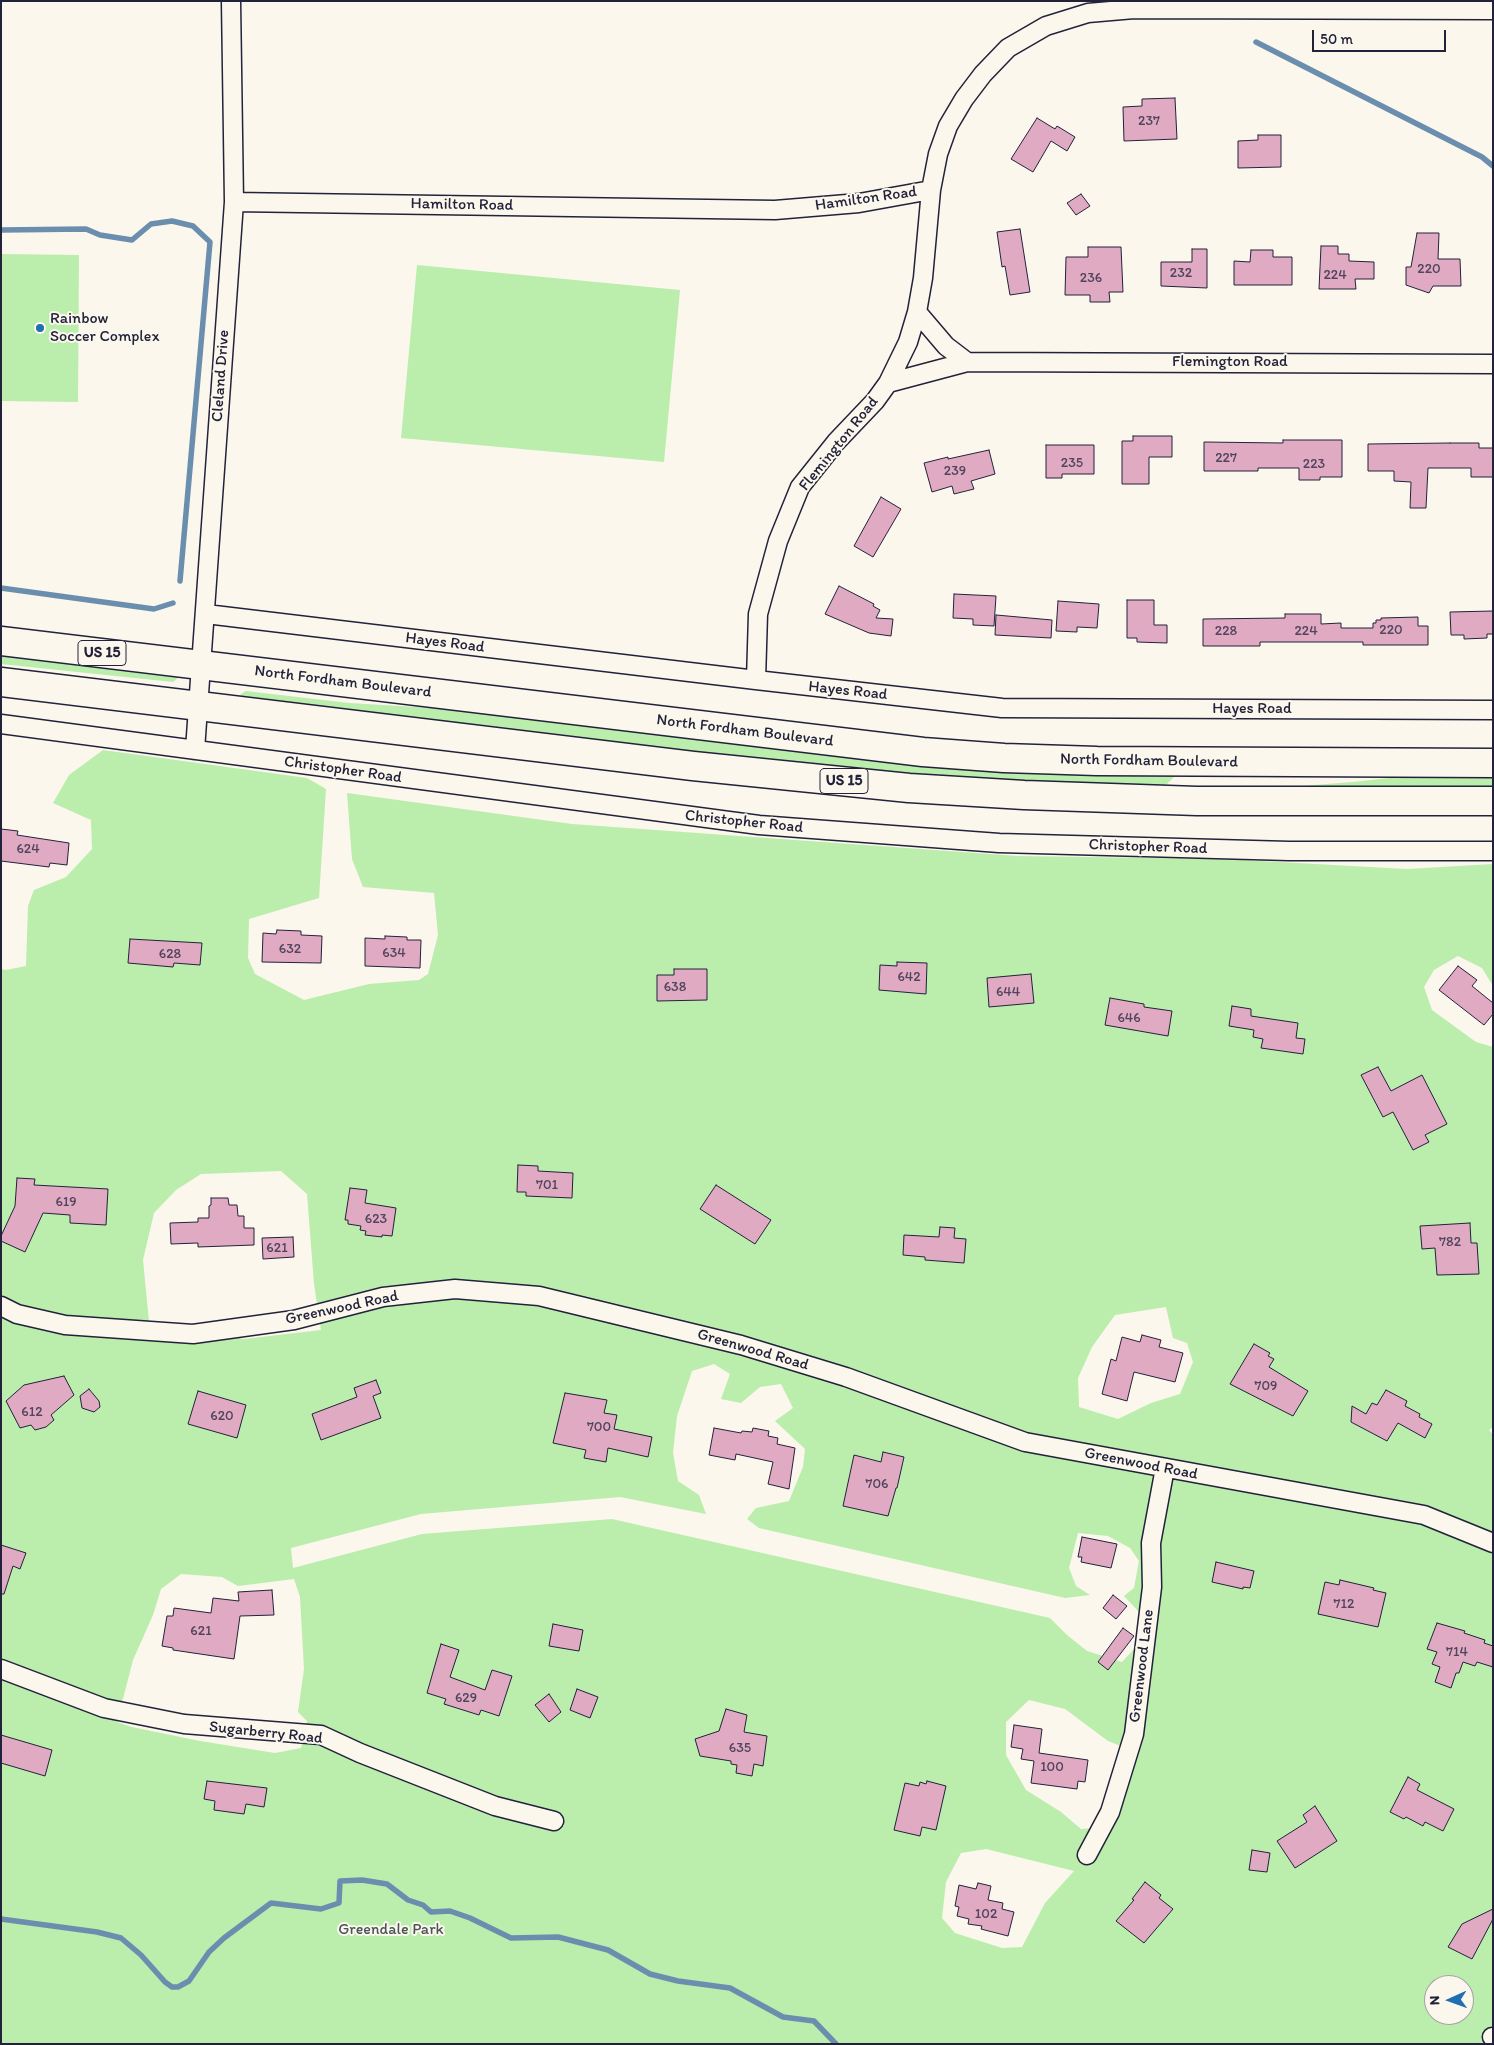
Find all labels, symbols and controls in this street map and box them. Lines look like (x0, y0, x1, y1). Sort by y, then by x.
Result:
scale bar (1314, 20, 1448, 52)
text: 50 m (1320, 30, 1353, 48)
house number: 237 (1138, 113, 1160, 129)
street label: Hamilton Road (814, 182, 918, 216)
street label: Hamilton Road (410, 195, 514, 215)
house number: 220 (1417, 261, 1441, 277)
house number: 232 (1170, 265, 1192, 281)
house number: 224 (1323, 267, 1347, 283)
house number: 236 (1080, 270, 1102, 286)
place label: Rainbow Soccer Complex (50, 309, 159, 347)
marker: Rainbow Soccer Complex (34, 322, 46, 334)
street label: Cleland Drive (208, 329, 234, 423)
street label: Flemington Road (1172, 352, 1288, 372)
street label: Flemington Road (795, 393, 883, 495)
house number: 227 (1215, 450, 1237, 466)
house number: 235 (1061, 455, 1083, 471)
house number: 223 (1303, 456, 1325, 472)
house number: 239 (944, 463, 966, 479)
house number: 220 (1379, 622, 1403, 638)
house number: 228 (1215, 623, 1237, 639)
house number: 224 (1294, 623, 1318, 639)
street label: Hayes Road (404, 629, 486, 657)
road number: US 15 (78, 640, 126, 666)
street label: North Fordham Boulevard (253, 662, 433, 702)
street label: Hayes Road (807, 677, 889, 705)
street label: Hayes Road (1212, 699, 1292, 719)
street label: North Fordham Boulevard (655, 711, 835, 751)
street label: North Fordham Boulevard (1060, 750, 1238, 772)
street label: Christopher Road (283, 752, 403, 788)
road number: US 15 (820, 768, 868, 794)
street label: Christopher Road (684, 806, 804, 838)
street label: Christopher Road (1088, 835, 1208, 859)
house number: 624 (16, 841, 40, 857)
house number: 632 (279, 941, 301, 957)
house number: 634 (382, 945, 406, 961)
house number: 628 (159, 946, 181, 962)
house number: 642 (897, 969, 921, 985)
house number: 638 (664, 979, 686, 995)
house number: 644 (996, 984, 1020, 1000)
house number: 646 (1117, 1010, 1141, 1026)
house number: 701 (536, 1177, 558, 1193)
house number: 619 (55, 1194, 77, 1210)
house number: 623 (365, 1211, 387, 1227)
house number: 782 (1439, 1234, 1461, 1250)
house number: 621 (266, 1240, 288, 1256)
street label: Greenwood Road (284, 1287, 400, 1329)
street label: Greenwood Road (695, 1325, 811, 1375)
house number: 709 (1255, 1378, 1277, 1394)
house number: 612 (21, 1404, 43, 1420)
house number: 620 (210, 1408, 234, 1424)
house number: 700 (587, 1419, 611, 1435)
street label: Greenwood Road (1083, 1444, 1199, 1484)
house number: 706 (866, 1476, 888, 1492)
house number: 712 (1334, 1596, 1354, 1612)
street label: Greenwood Lane (1126, 1608, 1158, 1724)
house number: 621 (190, 1623, 212, 1639)
house number: 714 (1446, 1644, 1468, 1660)
house number: 629 (455, 1690, 477, 1706)
street label: Sugarberry Road (208, 1717, 324, 1749)
house number: 635 (729, 1740, 751, 1756)
house number: 100 (1040, 1759, 1064, 1775)
house number: 102 (975, 1906, 997, 1922)
park label: Greendale Park (338, 1920, 444, 1940)
north arrow (1424, 1975, 1474, 2025)
text: N (1426, 1995, 1443, 2006)

